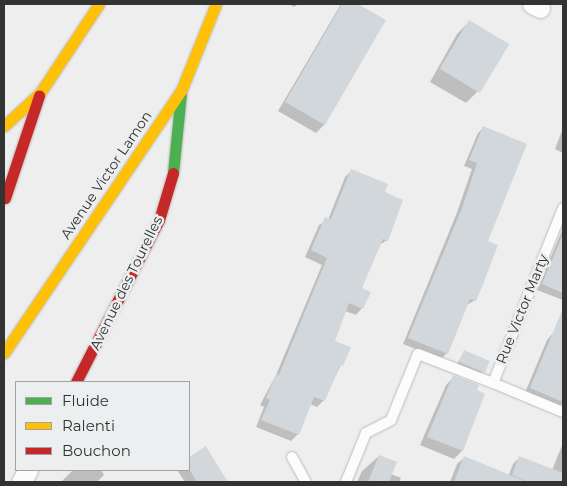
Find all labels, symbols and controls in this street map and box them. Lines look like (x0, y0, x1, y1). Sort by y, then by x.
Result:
street label: Avenue Victor Lamon (57, 108, 155, 242)
street label: Avenue des Tourelles (86, 213, 166, 353)
street label: Rue Victor Marty (492, 252, 552, 366)
legend (15, 381, 190, 471)
text: Fluide (62, 391, 109, 410)
text: Ralenti (62, 416, 115, 435)
text: Bouchon (62, 441, 131, 460)

